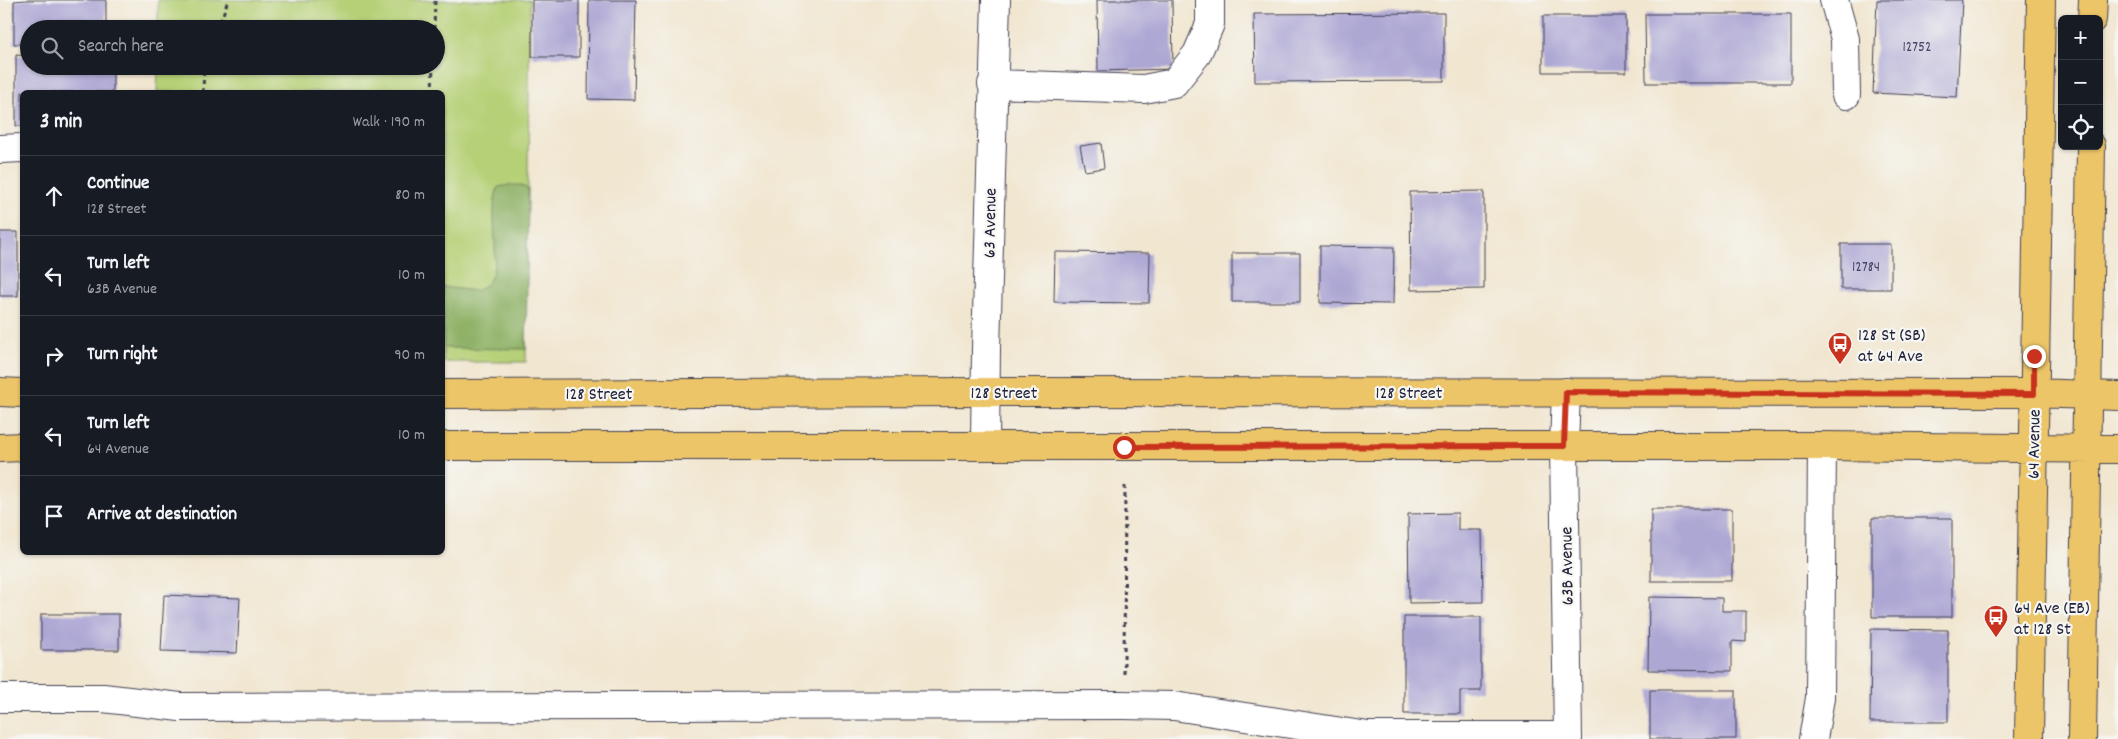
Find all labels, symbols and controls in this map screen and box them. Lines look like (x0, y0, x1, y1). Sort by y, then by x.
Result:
map controls (2058, 15, 2103, 150)
button: + (2058, 15, 2103, 60)
search box (20, 20, 445, 75)
icon: search (38, 34, 66, 62)
text: Search here (78, 34, 164, 61)
house number: 12752 (1902, 37, 1932, 59)
button: − (2058, 60, 2103, 105)
button: locate (2058, 105, 2103, 150)
text: 3 min (40, 108, 82, 138)
text: Walk · 190 m (353, 111, 425, 134)
text: Continue (87, 171, 149, 198)
icon: ahead (40, 182, 68, 210)
text: 80 m (395, 184, 425, 207)
street label: 63 Avenue (978, 188, 1005, 258)
text: 128 Street (87, 198, 146, 221)
text: Turn left (87, 251, 150, 278)
house number: 12784 (1852, 257, 1880, 279)
icon: left (40, 262, 68, 290)
text: 10 m (398, 264, 425, 287)
text: 63B Avenue (87, 278, 157, 301)
place label: 128 St (SB) at 64 Ave (1858, 324, 1925, 370)
bus stop icon: 128 St (SB) at 64 Ave (1827, 331, 1853, 365)
icon: right (40, 342, 68, 370)
text: Turn right (87, 342, 158, 369)
text: 90 m (394, 344, 425, 367)
route end (2023, 345, 2046, 368)
street label: 128 Street (971, 382, 1038, 407)
street label: 128 Street (1376, 382, 1443, 407)
street label: 128 Street (566, 383, 633, 408)
street label: 64 Avenue (2022, 409, 2049, 479)
text: Turn left (87, 411, 150, 438)
icon: left (40, 422, 68, 450)
text: 10 m (398, 424, 425, 447)
route start (1113, 436, 1136, 459)
text: 64 Avenue (87, 438, 149, 461)
icon: arrive (40, 502, 68, 530)
text: Arrive at destination (87, 502, 237, 529)
street label: 63B Avenue (1555, 526, 1582, 606)
place label: 64 Ave (EB) at 128 St (2014, 597, 2090, 643)
bus stop icon: 64 Ave (EB) at 128 St (1983, 604, 2009, 638)

